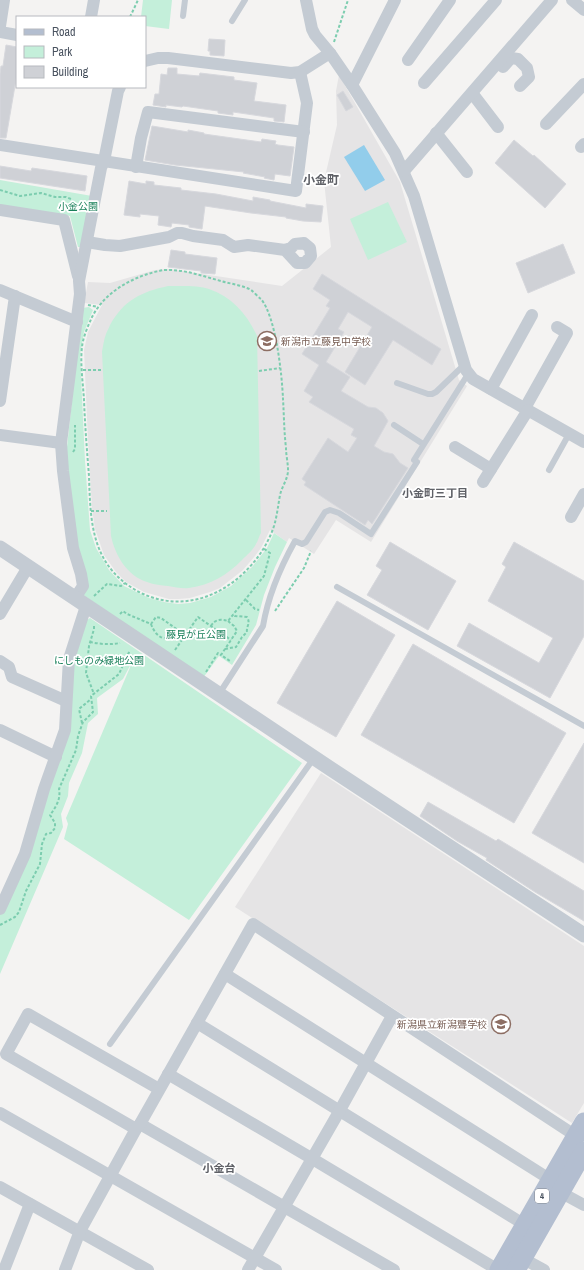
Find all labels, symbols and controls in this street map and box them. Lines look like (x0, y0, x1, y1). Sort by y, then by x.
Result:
legend (16, 16, 146, 88)
text: Road (52, 24, 76, 40)
text: Park (52, 44, 72, 60)
text: Building (52, 64, 89, 80)
district label: 小金町 (303, 172, 339, 188)
park label: 小金公園 (58, 200, 98, 213)
school or university icon: 新潟市立藤見中学校 (256, 330, 278, 352)
place label: 新潟市立藤見中学校 (281, 335, 371, 348)
district label: 小金町三丁目 (402, 486, 468, 500)
park label: 藤見が丘公園 (166, 628, 226, 641)
park label: にしものみ緑地公園 (54, 654, 144, 667)
school or university icon: 新潟県立新潟聾学校 (490, 1013, 512, 1035)
place label: 新潟県立新潟聾学校 (397, 1018, 487, 1031)
district label: 小金台 (203, 1161, 236, 1175)
road number: 4 (535, 1189, 549, 1203)

